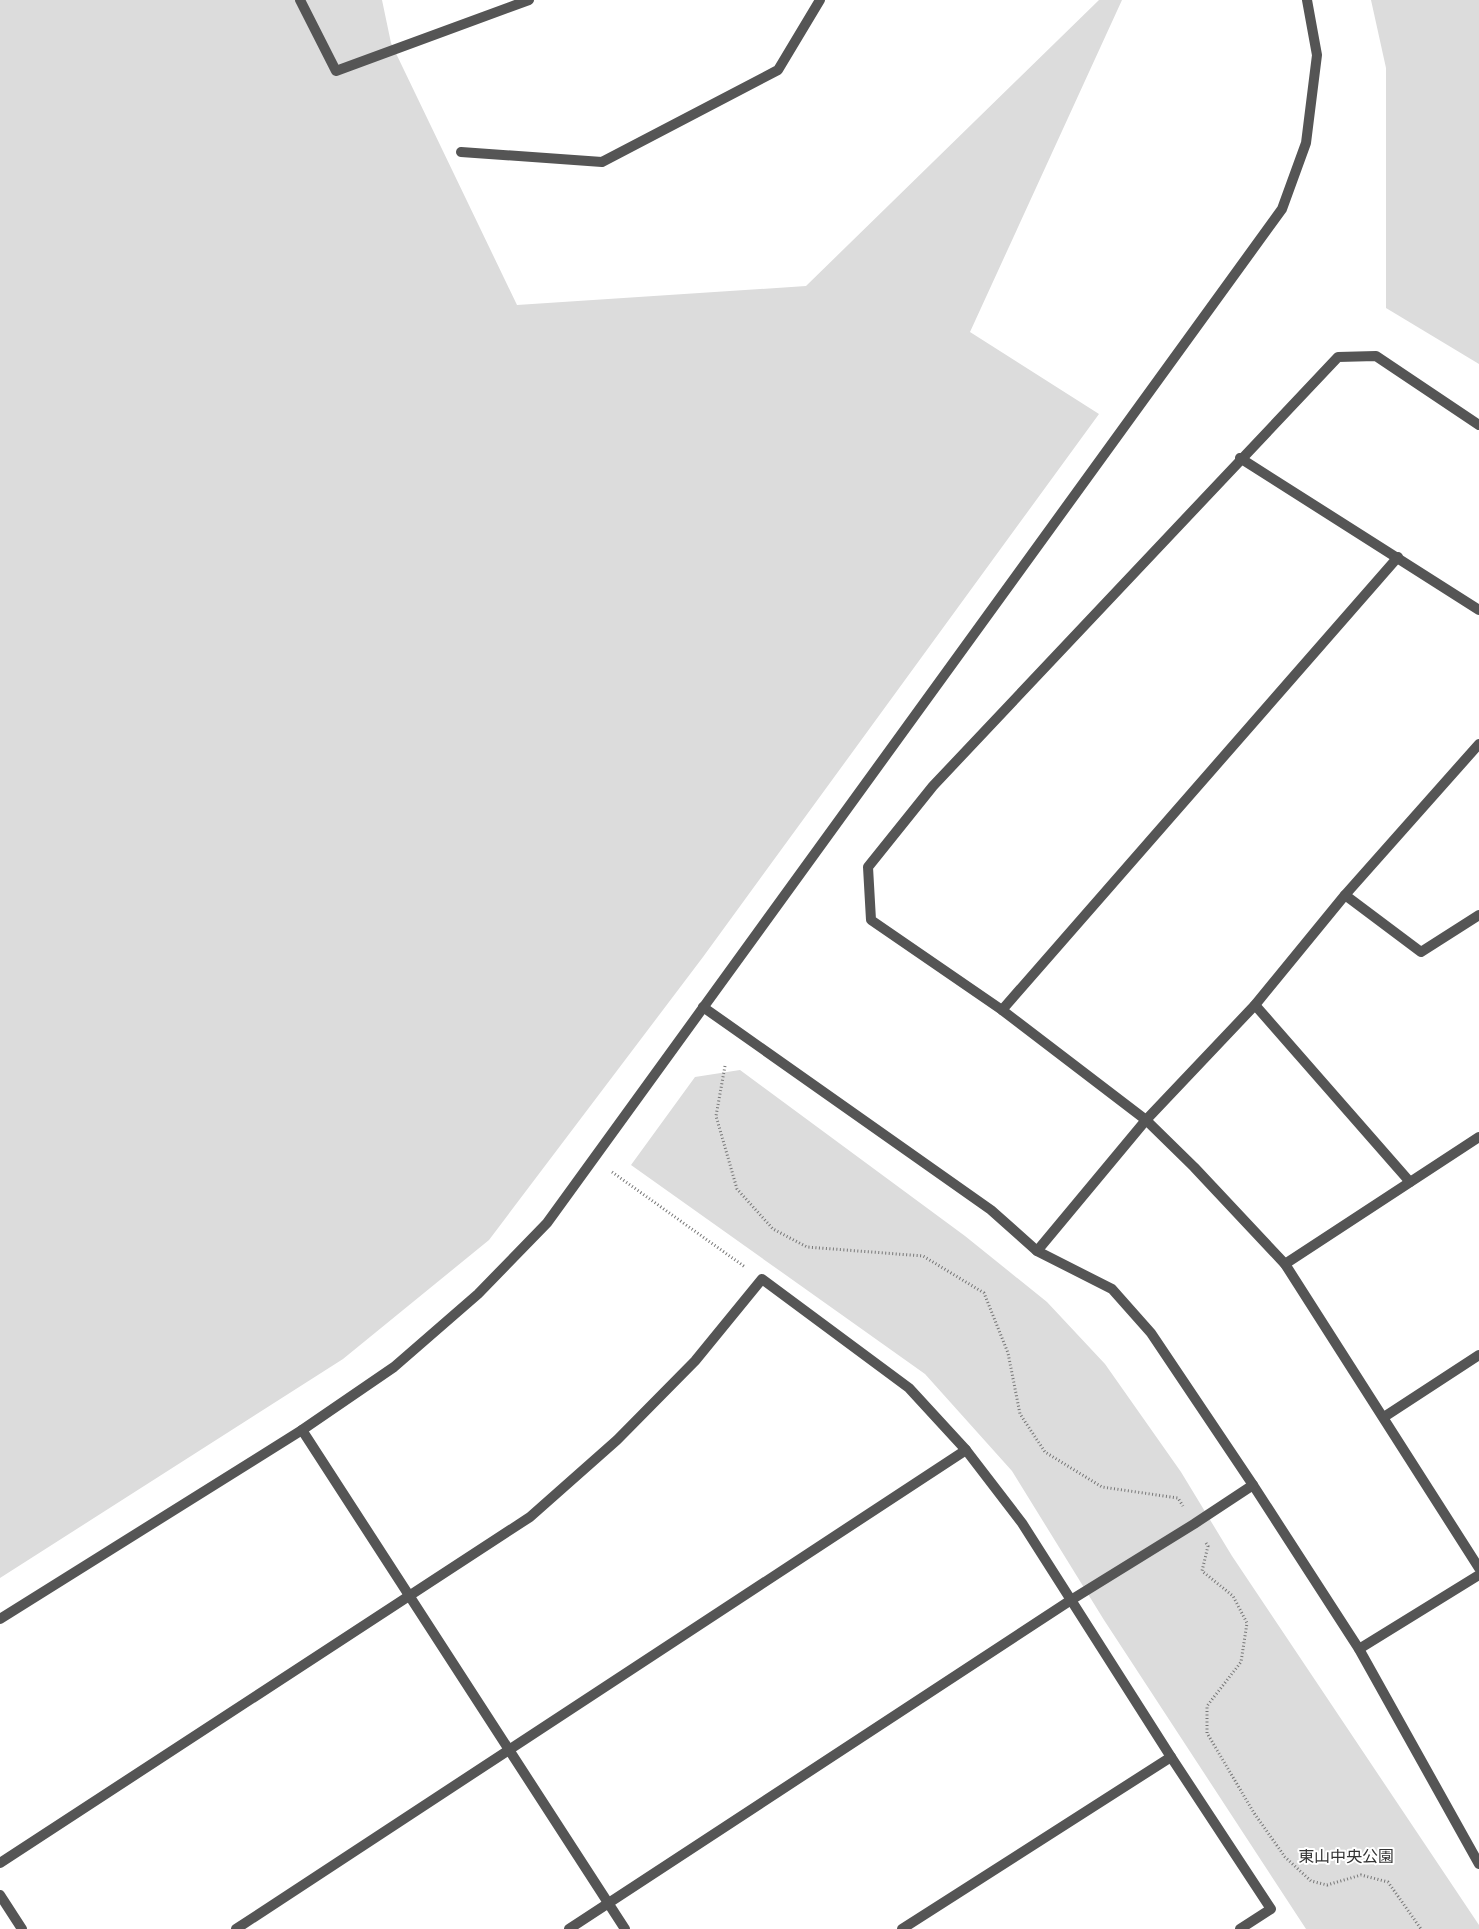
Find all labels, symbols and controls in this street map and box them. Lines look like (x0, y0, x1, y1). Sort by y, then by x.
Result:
park label: 東山中央公園 (1298, 1847, 1394, 1866)

